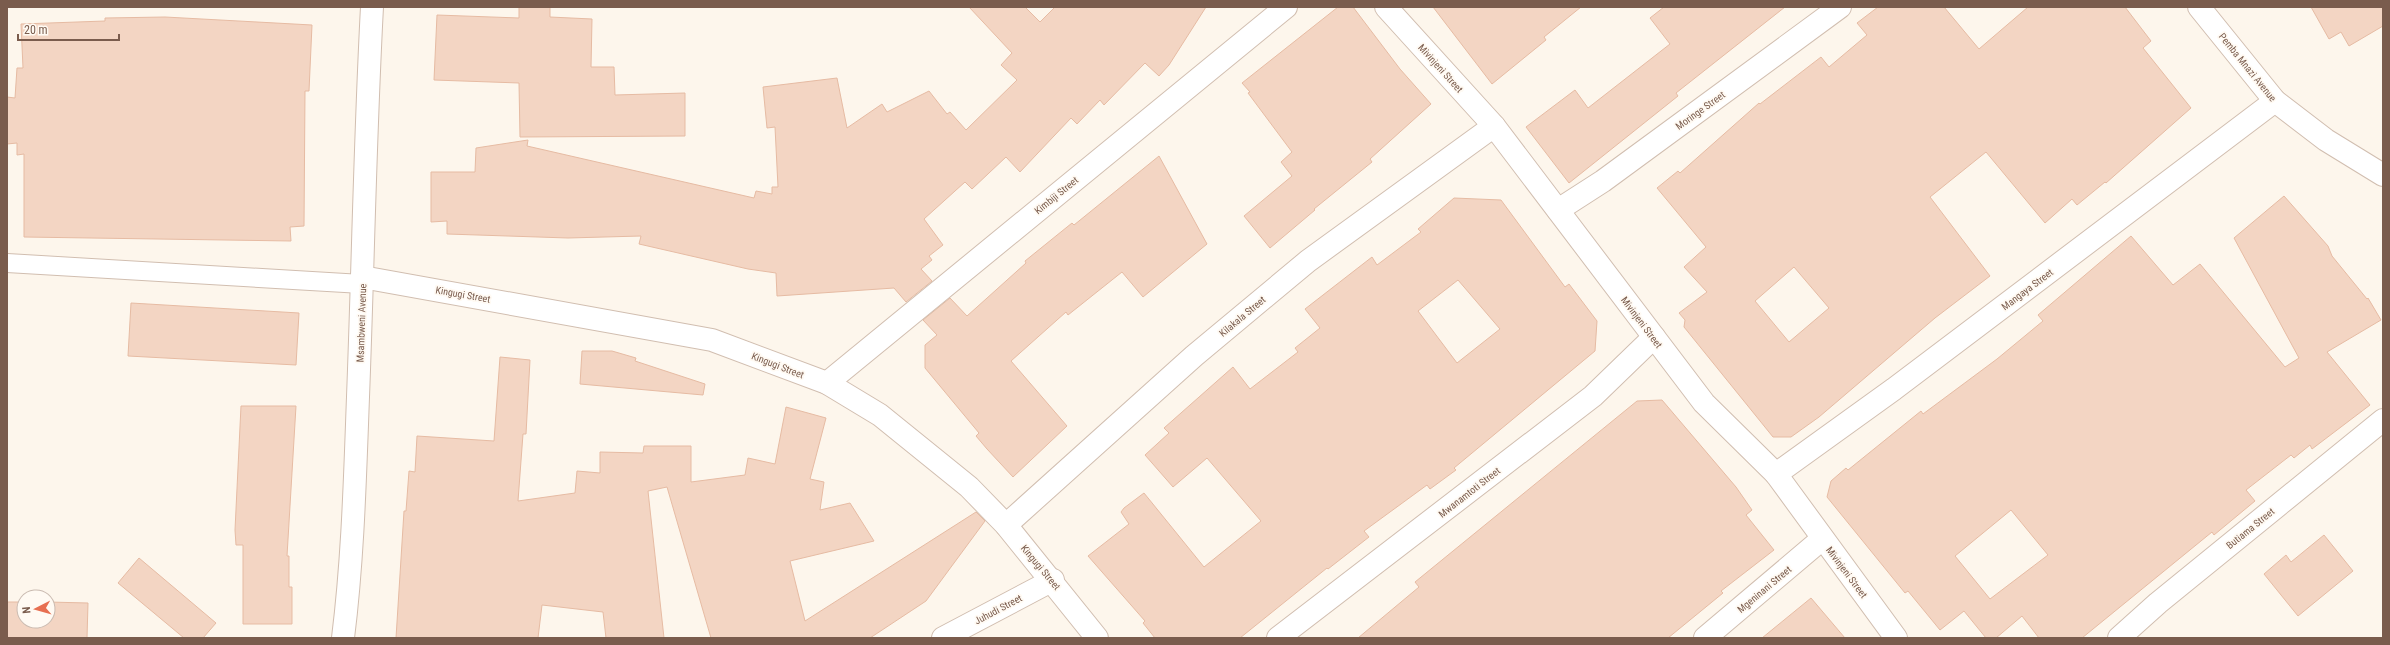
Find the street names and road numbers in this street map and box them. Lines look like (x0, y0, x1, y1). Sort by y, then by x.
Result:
street label: Pemba Mnazi Avenue (2217, 31, 2279, 104)
street label: Mivinjeni Street (1416, 42, 1465, 95)
street label: Moringe Street (1674, 89, 1727, 132)
street label: Kimbiji Street (1032, 174, 1080, 216)
street label: Mangaya Street (1999, 266, 2055, 312)
street label: Msambweni Avenue (355, 283, 368, 363)
street label: Kingugi Street (435, 284, 491, 305)
street label: Kilakala Street (1217, 294, 1268, 339)
street label: Mivinjeni Street (1619, 295, 1664, 350)
street label: Kingugi Street (750, 350, 806, 381)
street label: Mwanamtoti Street (1436, 465, 1502, 520)
street label: Butiama Street (2224, 506, 2276, 551)
street label: Kingugi Street (1019, 543, 1063, 592)
street label: Mivinjeni Street (1824, 545, 1869, 600)
street label: Mgeninani Street (1735, 564, 1793, 615)
street label: Juhudi Street (973, 592, 1024, 627)

